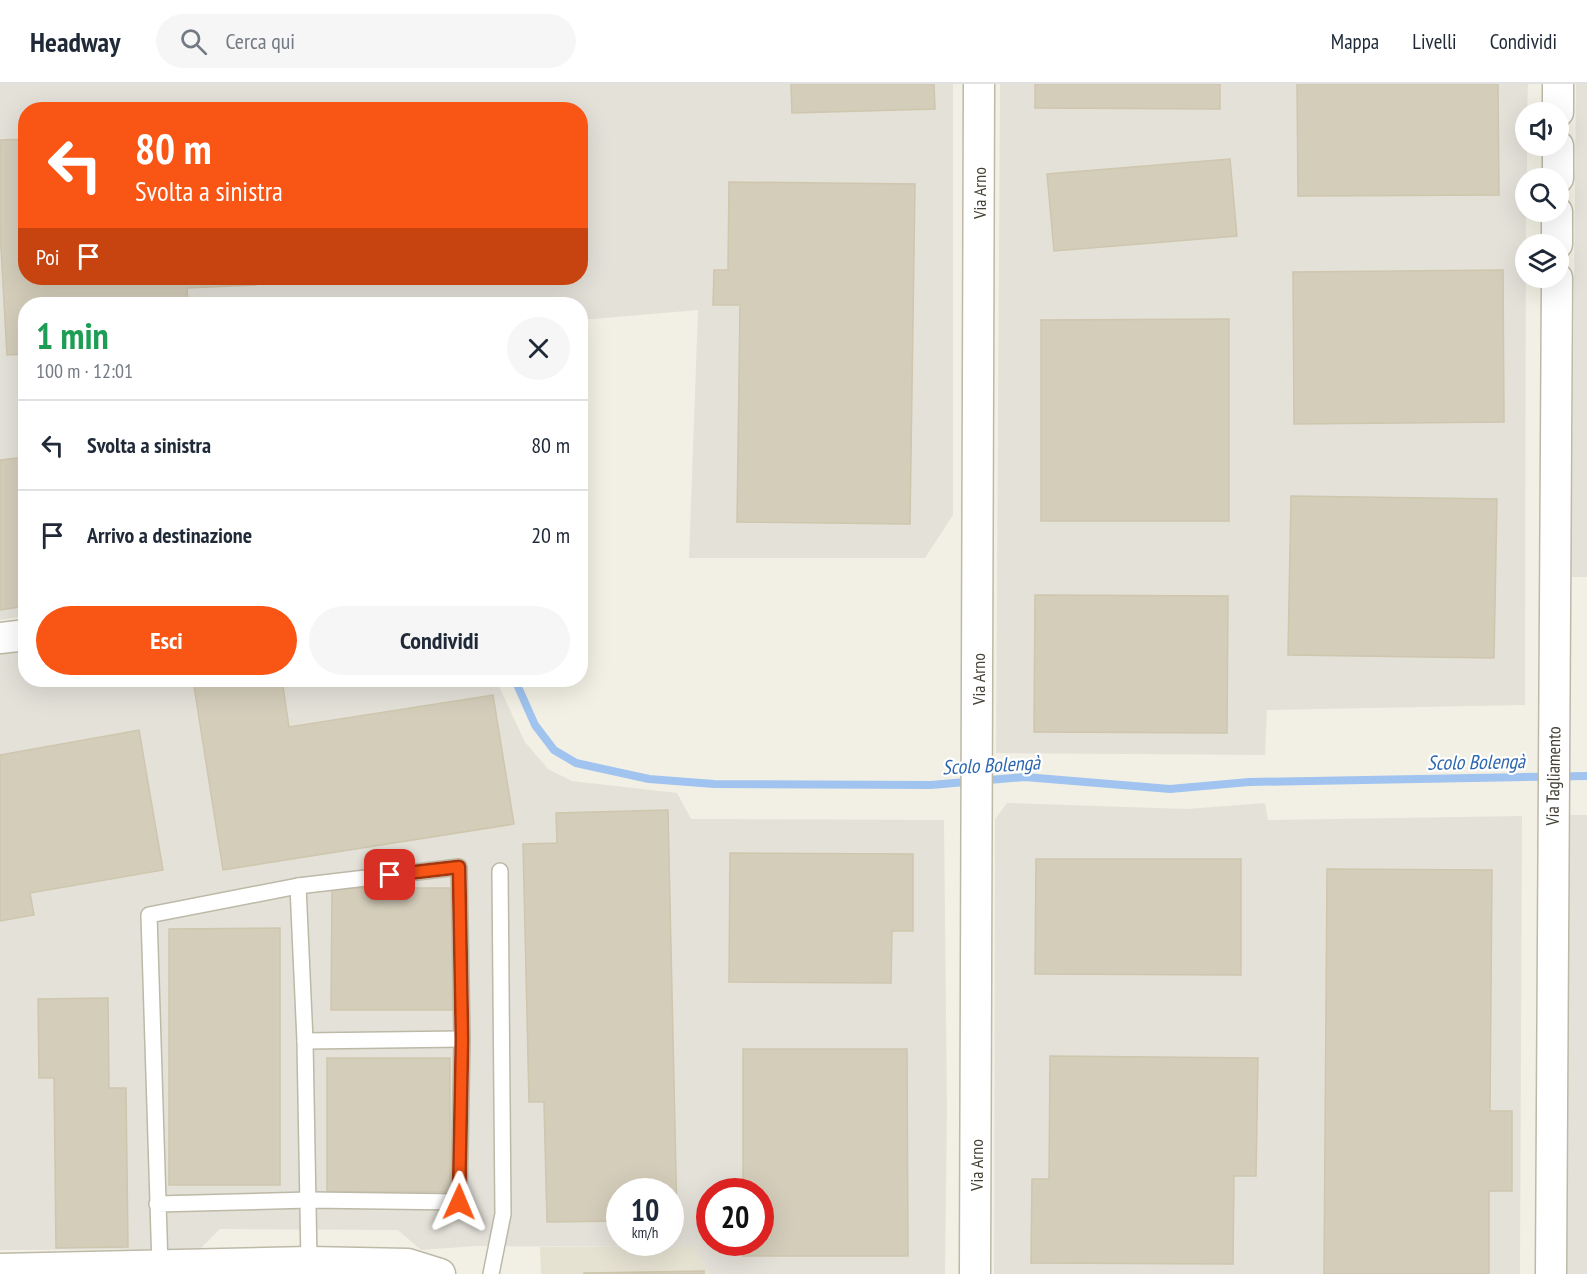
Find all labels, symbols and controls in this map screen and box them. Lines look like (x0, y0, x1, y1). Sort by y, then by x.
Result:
search box (156, 14, 576, 68)
text: Headway (30, 23, 120, 60)
icon: search (177, 25, 210, 58)
text: Cerca qui (225, 27, 295, 55)
text: Mappa (1331, 28, 1379, 55)
text: Livelli (1412, 28, 1457, 55)
text: Condividi (1490, 28, 1557, 55)
map controls (1515, 102, 1569, 288)
button: sound (1515, 102, 1569, 156)
text: 80 m (135, 121, 212, 176)
icon: left (36, 126, 114, 204)
street label: Via Arno (968, 167, 991, 220)
button: search (1515, 168, 1569, 222)
text: Svolta a sinistra (135, 174, 283, 208)
button: layers (1515, 234, 1569, 288)
icon: arrive (72, 240, 105, 273)
text: Poi (36, 243, 60, 271)
text: 1 min (36, 312, 109, 359)
button: close (507, 317, 570, 380)
text: 100 m · 12:01 (36, 358, 133, 384)
icon: left (36, 429, 69, 462)
text: Svolta a sinistra (87, 431, 211, 459)
text: 80 m (531, 431, 570, 459)
icon: arrive (36, 519, 69, 552)
text: Arrivo a destinazione (87, 521, 252, 549)
text: 20 m (531, 521, 570, 549)
button: Esci (36, 606, 297, 675)
button: Condividi (309, 606, 570, 675)
street label: Via Arno (967, 653, 990, 706)
street label: Via Tagliamento (1541, 726, 1565, 827)
water label: Scolo Bolengà (1427, 748, 1526, 776)
water label: Scolo Bolengà (941, 749, 1042, 781)
pin (364, 849, 415, 900)
icon: arrive (373, 858, 406, 891)
street label: Via Arno (965, 1139, 988, 1192)
position arrow (427, 1170, 491, 1234)
speed limit sign: 20 (696, 1178, 774, 1256)
text: 10 (631, 1190, 659, 1229)
text: km/h (632, 1223, 658, 1242)

